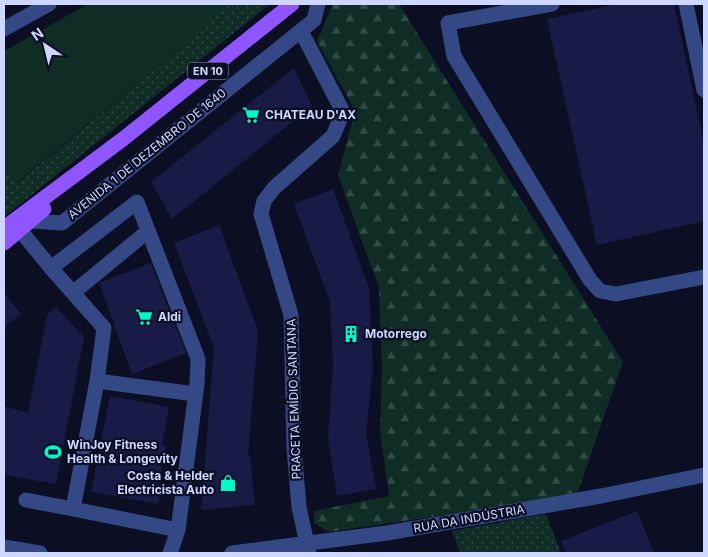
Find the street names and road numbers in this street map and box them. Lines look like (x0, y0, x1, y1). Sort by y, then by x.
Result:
road number: EN 10 (188, 62, 228, 80)
street label: AVENIDA 1 DE DEZEMBRO DE 1640 (65, 85, 229, 222)
street label: PRACETA EMÍDIO SANTANA (283, 318, 304, 480)
street label: RUA DA INDÚSTRIA (412, 501, 526, 536)

